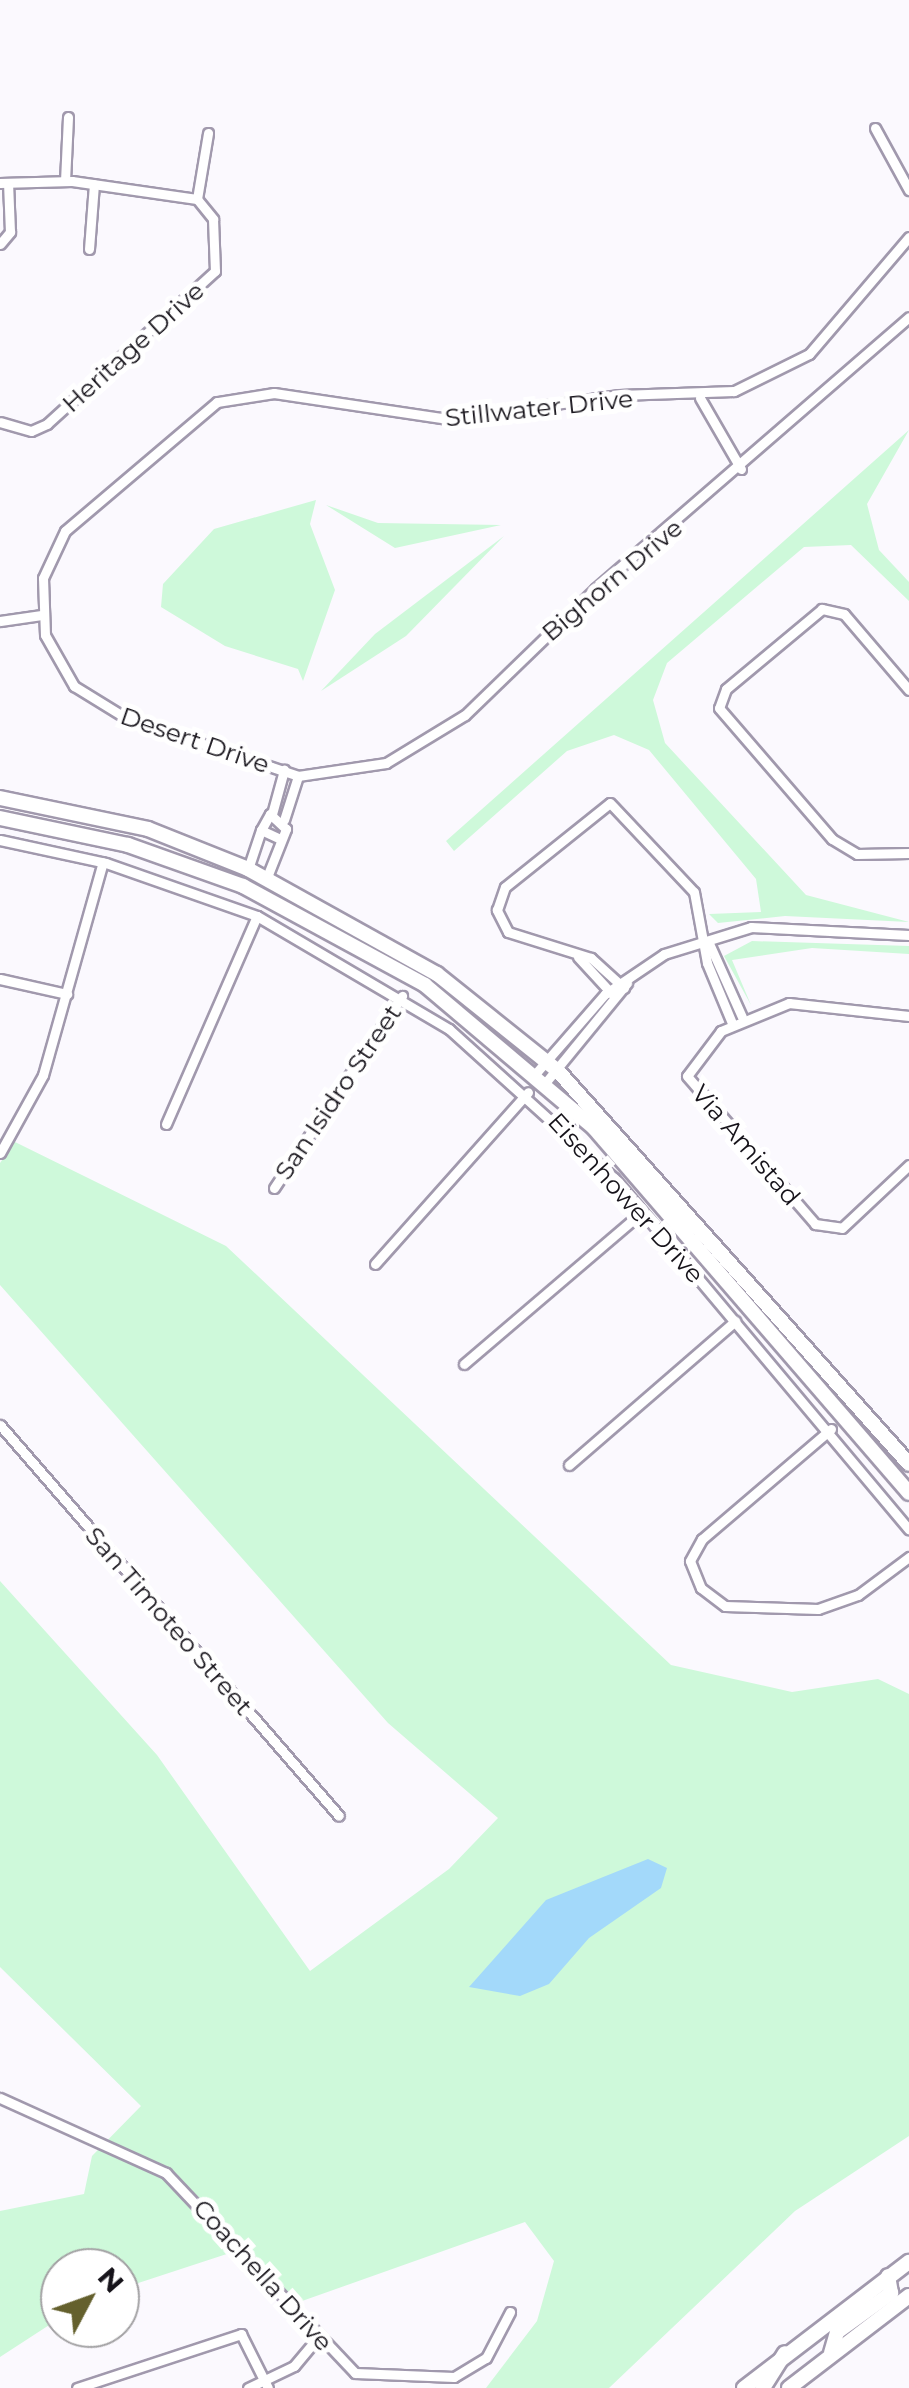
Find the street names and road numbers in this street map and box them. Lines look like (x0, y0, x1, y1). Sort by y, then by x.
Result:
street label: Heritage Drive (56, 275, 210, 419)
street label: Stillwater Drive (444, 383, 634, 433)
street label: Bighorn Drive (536, 513, 688, 647)
street label: Desert Drive (117, 700, 273, 780)
street label: San Isidro Street (268, 999, 408, 1185)
street label: Via Amistad (686, 1079, 806, 1211)
street label: Eisenhower Drive (542, 1107, 710, 1289)
street label: San Timoteo Street (79, 1521, 259, 1721)
street label: Coachella Drive (187, 2193, 339, 2357)

